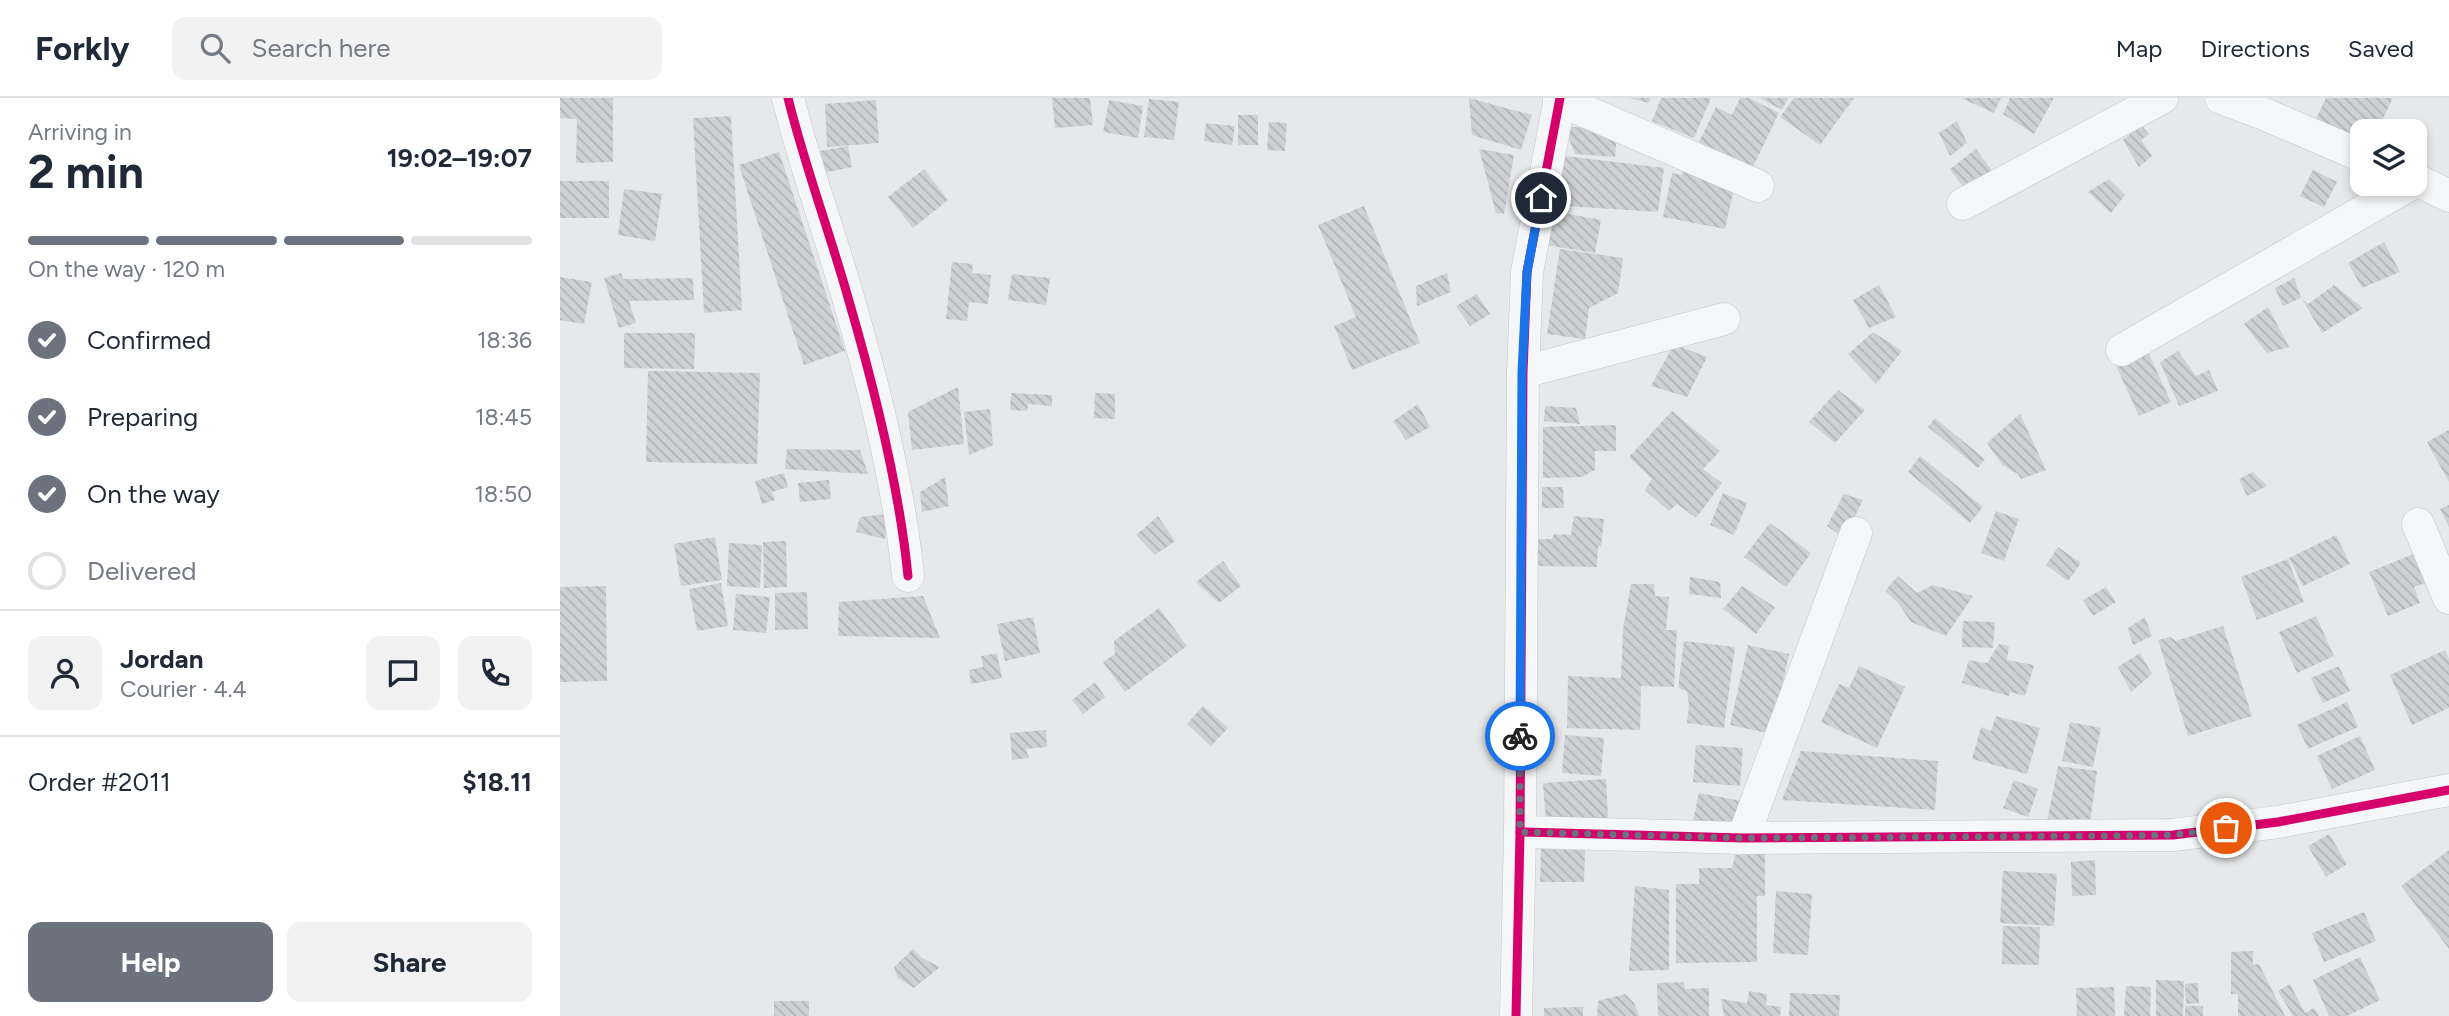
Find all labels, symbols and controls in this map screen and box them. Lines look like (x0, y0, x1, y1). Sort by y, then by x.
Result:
search box (172, 17, 662, 80)
text: Forkly (35, 29, 130, 68)
icon: search (196, 29, 234, 67)
text: Search here (252, 32, 390, 64)
text: Map (2116, 34, 2162, 63)
text: Directions (2200, 34, 2310, 63)
text: Saved (2348, 34, 2414, 63)
text: Arriving in (28, 118, 132, 146)
map controls (2350, 119, 2427, 196)
button: layers (2350, 119, 2427, 196)
text: 19:02–19:07 (387, 142, 532, 174)
text: 2 min (28, 144, 144, 200)
pin (1511, 168, 1571, 228)
icon: home (1522, 179, 1560, 217)
text: On the way · 120 m (28, 255, 225, 283)
icon: check (28, 321, 66, 359)
text: Confirmed (87, 324, 211, 356)
text: 18:36 (477, 326, 532, 354)
icon: check (28, 398, 66, 436)
text: Preparing (87, 401, 198, 433)
text: 18:45 (475, 403, 532, 431)
icon: check (28, 475, 66, 513)
text: On the way (87, 478, 220, 510)
text: 18:50 (475, 480, 532, 508)
text: Delivered (87, 555, 196, 587)
button: person (28, 636, 102, 710)
button: chat (366, 636, 440, 710)
button: phone (458, 636, 532, 710)
text: Jordan (120, 643, 203, 675)
text: Courier · 4.4 (120, 675, 247, 703)
courier (1485, 701, 1555, 771)
icon: bike (1501, 717, 1539, 755)
text: Order #2011 (28, 766, 171, 798)
text: $18.11 (462, 766, 532, 798)
pin (2196, 798, 2256, 858)
icon: bag (2207, 809, 2245, 847)
button: Help (28, 922, 273, 1002)
button: Share (287, 922, 532, 1002)

